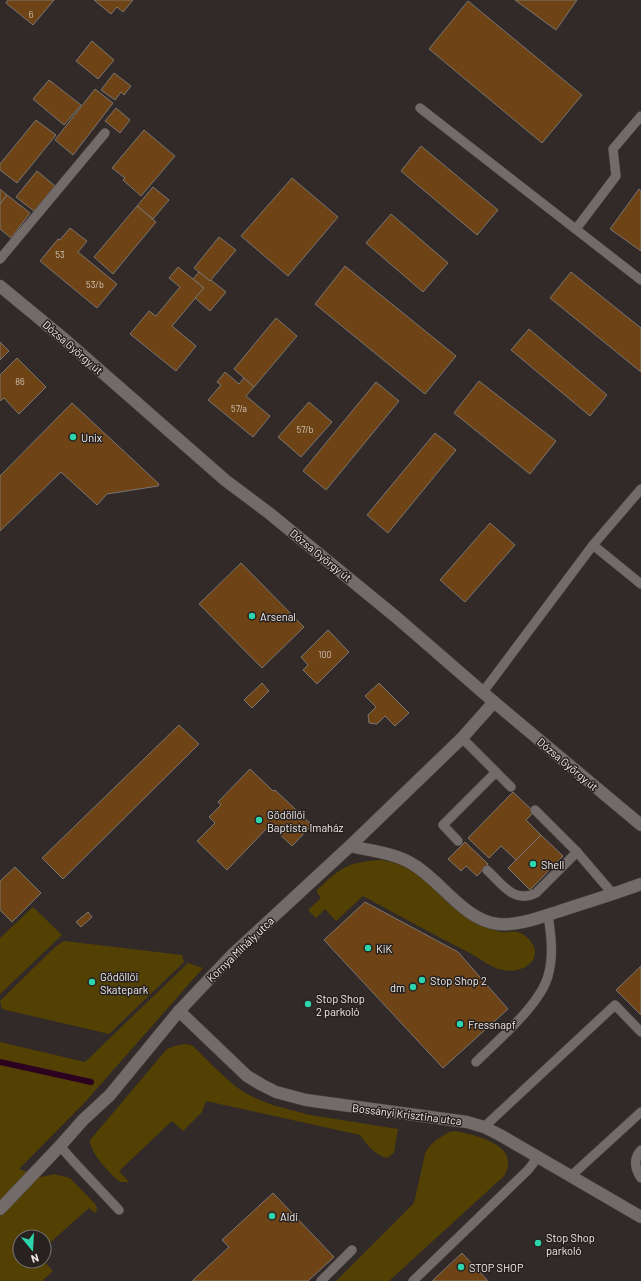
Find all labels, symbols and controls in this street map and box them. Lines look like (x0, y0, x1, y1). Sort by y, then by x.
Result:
house number: 6 (29, 9, 34, 20)
house number: 53 (55, 249, 65, 260)
house number: 53/b (86, 279, 104, 290)
street label: Dózsa György út (40, 317, 106, 377)
house number: 86 (15, 376, 25, 387)
house number: 57/a (231, 403, 247, 414)
house number: 57/b (297, 424, 314, 435)
place label: Unix (81, 431, 102, 444)
marker: Unix (68, 432, 78, 442)
street label: Dózsa György út (288, 526, 354, 584)
place label: Arsenal (260, 610, 296, 623)
marker: Arsenal (247, 611, 257, 621)
house number: 100 (318, 649, 332, 660)
street label: Dózsa György út (535, 735, 601, 793)
place label: Gödöllői Baptista Imaház (267, 808, 344, 834)
marker: Gödöllői Baptista Imaház (254, 815, 264, 825)
place label: Shell (541, 858, 564, 871)
marker: Shell (528, 859, 538, 869)
street label: Kornya Mihály utca (204, 914, 276, 984)
place label: KiK (376, 942, 393, 955)
marker: KiK (363, 943, 373, 953)
place label: Gödöllői Skatepark (100, 970, 149, 996)
place label: Stop Shop 2 (430, 974, 487, 987)
marker: Stop Shop 2 (417, 975, 427, 985)
marker: Gödöllői Skatepark (87, 977, 97, 987)
place label: dm (390, 981, 405, 994)
marker: dm (408, 982, 418, 992)
place label: Stop Shop 2 parkoló (316, 992, 365, 1018)
marker: Stop Shop 2 parkoló (303, 999, 313, 1009)
place label: Fressnapf (468, 1018, 516, 1031)
marker: Fressnapf (455, 1019, 465, 1029)
street label: Bossányi Krisztina utca (352, 1101, 462, 1127)
place label: Aldi (280, 1210, 298, 1223)
marker: Aldi (267, 1211, 277, 1221)
north arrow (12, 1229, 52, 1269)
place label: Stop Shop parkoló (546, 1231, 595, 1257)
marker: Stop Shop parkoló (533, 1238, 543, 1248)
text: N (30, 1252, 41, 1266)
place label: STOP SHOP (469, 1261, 524, 1274)
marker: STOP SHOP (456, 1262, 466, 1272)

